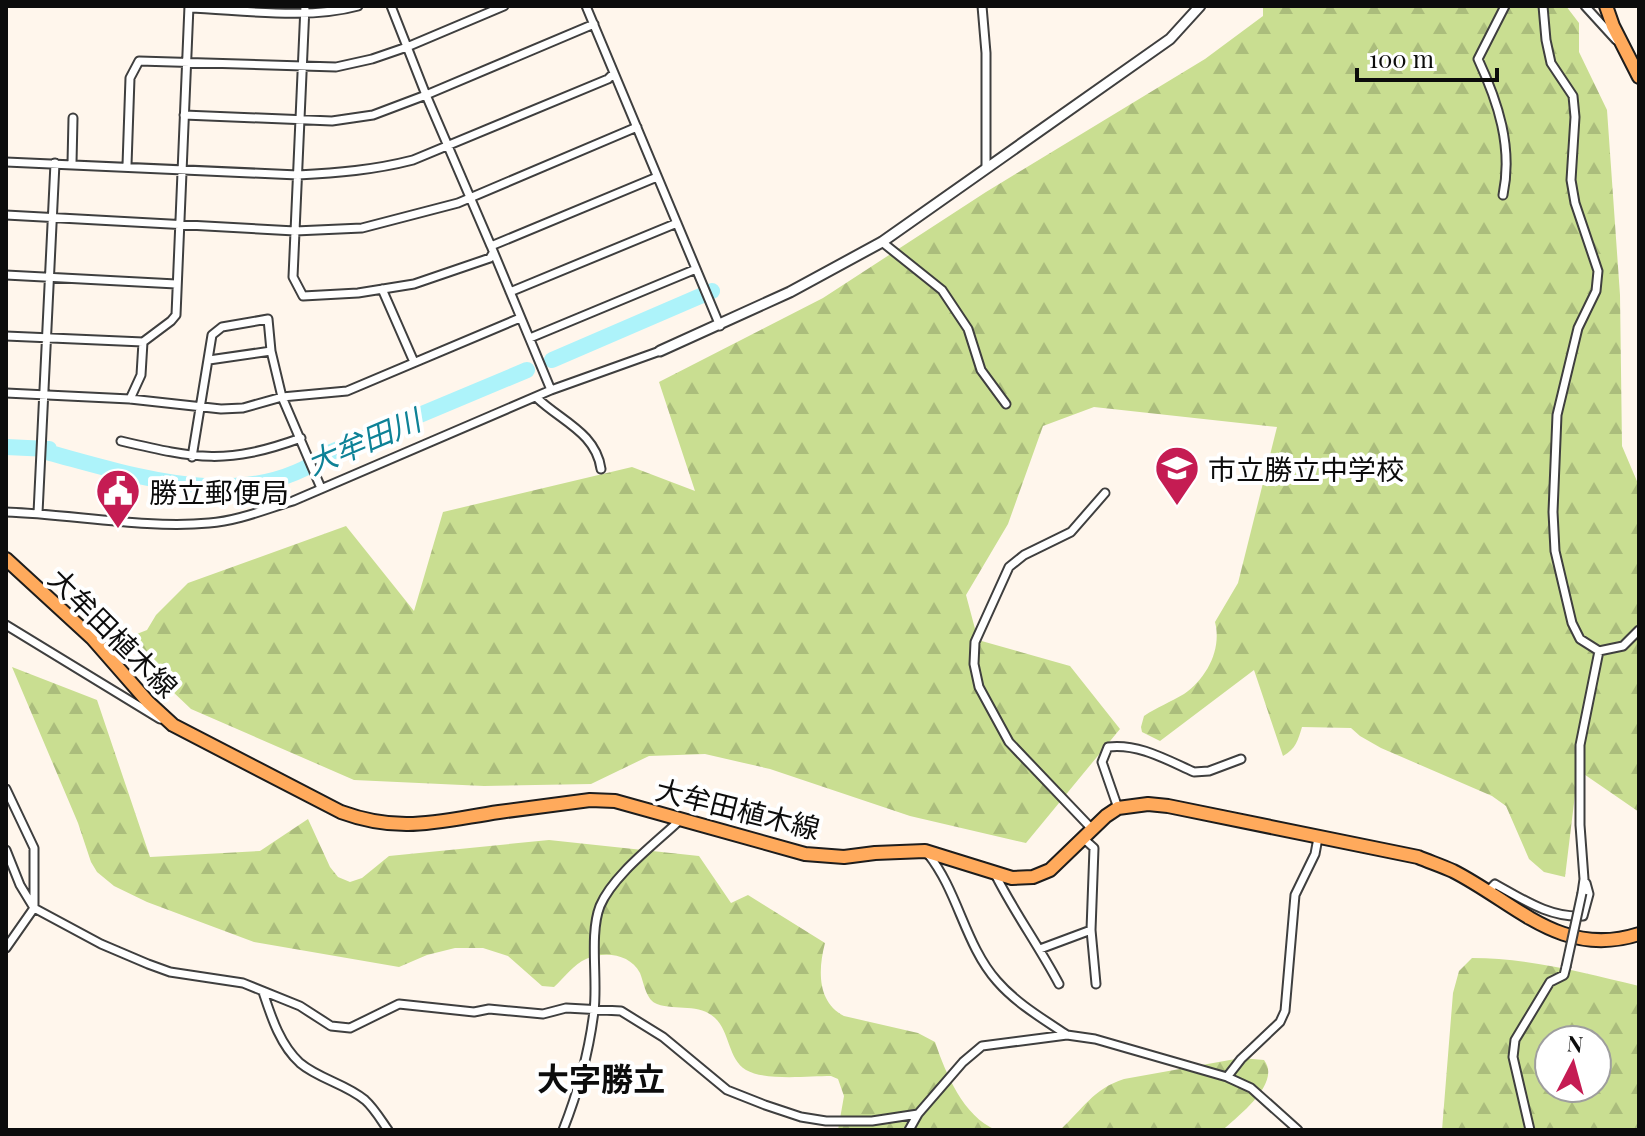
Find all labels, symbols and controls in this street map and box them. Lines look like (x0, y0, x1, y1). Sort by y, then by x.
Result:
scale bar (1357, 32, 1497, 82)
text: 100 m (1369, 42, 1434, 74)
water label: 大牟田川 (300, 398, 429, 483)
school or university icon: 市立勝立中学校 (1153, 444, 1201, 507)
place label: 市立勝立中学校 (1208, 450, 1404, 487)
public building icon: 勝立郵便局 (94, 467, 142, 530)
place label: 勝立郵便局 (149, 473, 289, 510)
street label: 大牟田植木線 (42, 560, 186, 704)
street label: 大牟田植木線 (652, 770, 824, 846)
north arrow (1533, 1024, 1613, 1104)
text: N (1566, 1027, 1585, 1059)
district label: 大字勝立 (537, 1056, 665, 1099)

